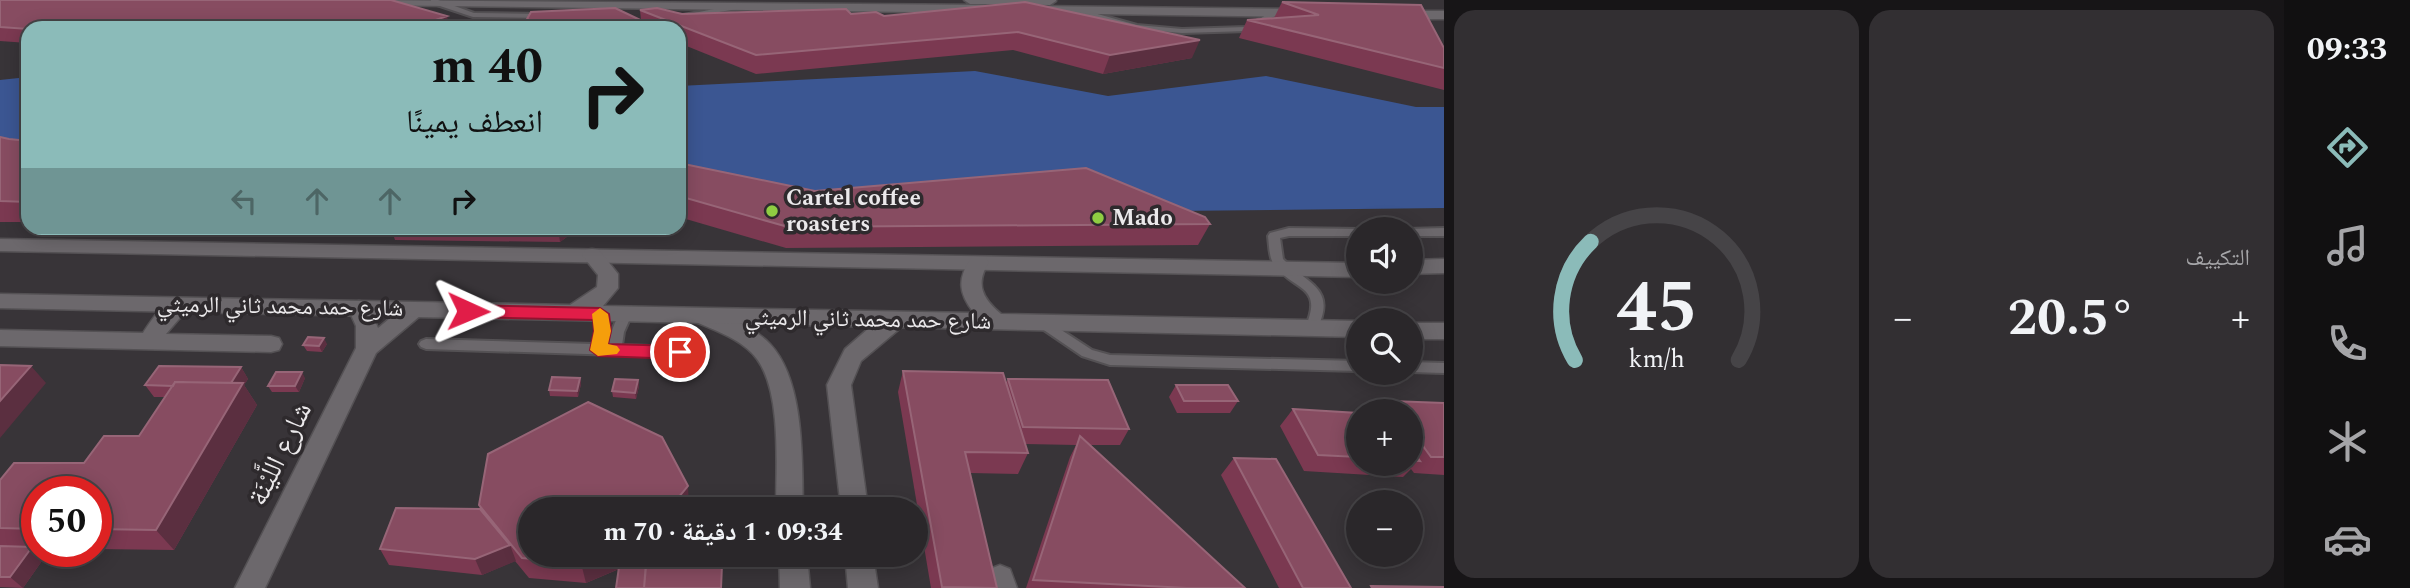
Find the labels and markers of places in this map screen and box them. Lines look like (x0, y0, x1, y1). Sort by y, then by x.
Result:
place label: Cartel coffee roasters (786, 181, 921, 242)
place label: Mado (1112, 201, 1173, 236)
marker: Cartel coffee roasters (764, 203, 780, 219)
marker: Mado (1090, 210, 1106, 226)
pin (650, 322, 710, 382)

